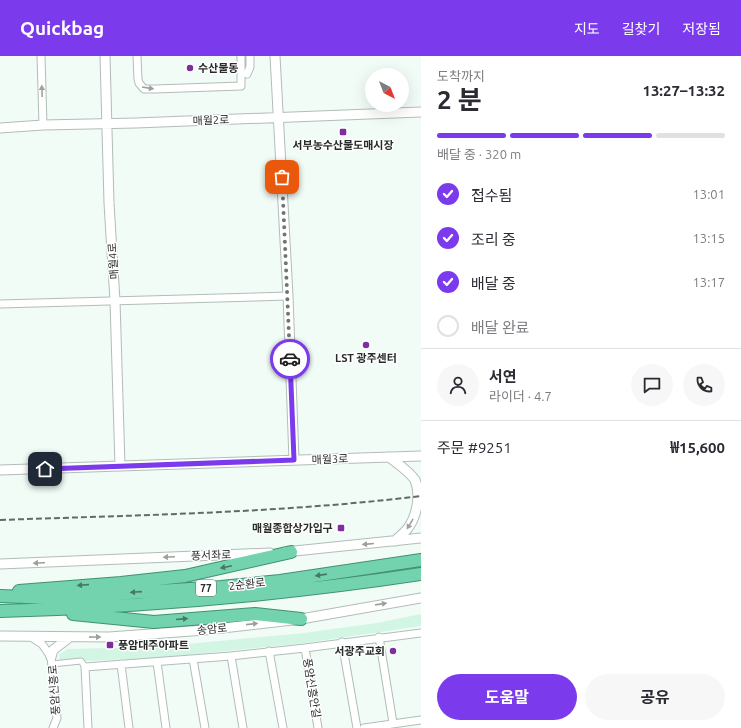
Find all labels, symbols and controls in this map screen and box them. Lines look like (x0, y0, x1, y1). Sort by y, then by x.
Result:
text: Quickbag (20, 17, 104, 39)
text: 지도 (574, 21, 600, 37)
text: 길찾기 (622, 21, 660, 37)
text: 저장됨 (682, 21, 721, 37)
place label: 수산물동 (198, 62, 238, 74)
marker: 수산물동 (185, 63, 195, 73)
north arrow (365, 68, 409, 112)
map controls (365, 68, 409, 112)
text: 도착까지 (437, 69, 485, 83)
text: 13:27–13:32 (642, 82, 725, 99)
one-way arrow (39, 84, 45, 97)
one-way arrow (142, 85, 154, 91)
text: 2 분 (437, 85, 482, 114)
street label: 매월2로 (193, 113, 229, 127)
marker: 서부농수산물도매시장 (338, 127, 348, 137)
place label: 서부농수산물도매시장 (292, 139, 394, 151)
text: 배달 중 · 320 m (437, 147, 521, 161)
pin (265, 160, 299, 194)
icon: bag (271, 166, 293, 188)
icon: check (437, 183, 459, 205)
text: 접수됨 (471, 187, 512, 204)
text: 13:01 (692, 187, 725, 201)
icon: check (437, 227, 459, 249)
text: 조리 중 (471, 231, 516, 248)
text: 13:15 (692, 231, 725, 245)
street label: 매월4로 (106, 242, 120, 280)
icon: check (437, 271, 459, 293)
text: 배달 중 (471, 275, 516, 292)
text: 13:17 (692, 275, 725, 289)
text: 배달 완료 (471, 319, 530, 336)
courier (270, 339, 310, 379)
marker: LST 광주센터 (361, 340, 371, 350)
icon: car (279, 348, 301, 370)
place label: LST 광주센터 (335, 352, 397, 364)
button: person (437, 364, 479, 406)
button: chat (631, 364, 673, 406)
button: phone (683, 364, 725, 406)
text: 서연 (489, 368, 517, 385)
text: 라이더 · 4.7 (489, 389, 552, 403)
text: 주문 #9251 (437, 439, 512, 456)
text: ₩15,600 (670, 439, 725, 456)
pin (28, 452, 62, 486)
street label: 매월3로 (312, 452, 348, 466)
icon: home (34, 458, 56, 480)
one-way arrow (406, 518, 413, 530)
place label: 매월종합상가입구 (252, 522, 333, 534)
marker: 매월종합상가입구 (336, 523, 346, 533)
one-way arrow (362, 540, 374, 547)
street label: 풍서좌로 (191, 548, 231, 562)
one-way arrow (162, 554, 175, 560)
one-way arrow (33, 559, 45, 566)
one-way arrow (219, 565, 232, 571)
one-way arrow (315, 572, 328, 578)
street label: 2순환로 (228, 576, 266, 592)
road number: 77 (196, 580, 216, 596)
one-way arrow (77, 582, 89, 589)
one-way arrow (130, 589, 142, 596)
one-way arrow (375, 601, 387, 607)
one-way arrow (176, 616, 188, 623)
street label: 송암로 (196, 621, 228, 637)
one-way arrow (246, 621, 258, 628)
one-way arrow (89, 634, 102, 640)
place label: 풍암대주아파트 (118, 639, 189, 651)
marker: 풍암대주아파트 (105, 640, 115, 650)
place label: 서광주교회 (334, 645, 385, 657)
marker: 서광주교회 (388, 646, 398, 656)
street label: 풍암신흥안길 (301, 657, 323, 719)
street label: 풍암신흥로 (46, 664, 62, 716)
button: 도움말 (437, 674, 577, 720)
button: 공유 (585, 674, 725, 720)

